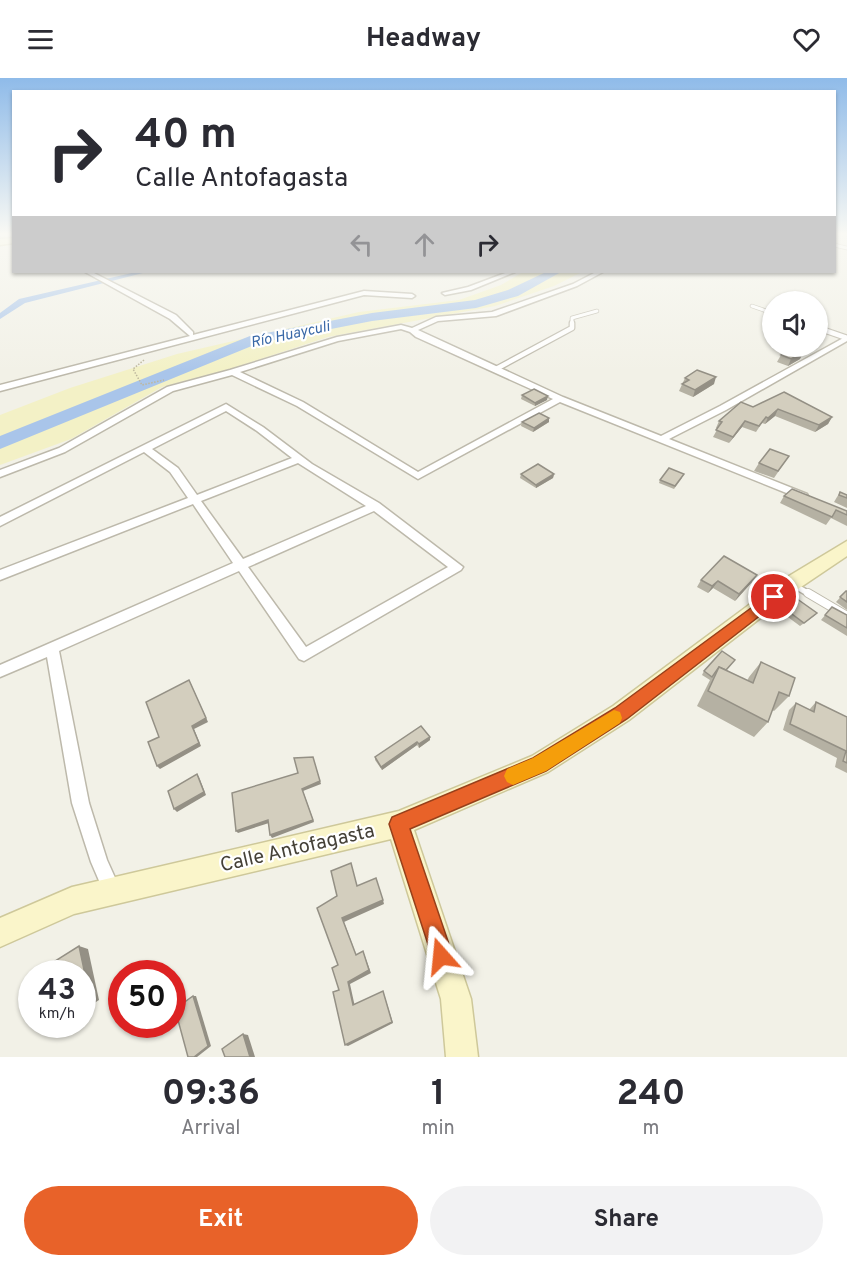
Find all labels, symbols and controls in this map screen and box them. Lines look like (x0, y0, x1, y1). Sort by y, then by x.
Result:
text: Headway (366, 22, 481, 56)
icon: menu (24, 23, 57, 56)
icon: heart (790, 23, 823, 56)
text: 40 m (135, 110, 237, 163)
icon: right (36, 114, 114, 192)
text: Calle Antofagasta (135, 162, 348, 196)
icon: left (345, 228, 378, 261)
icon: ahead (408, 228, 441, 261)
icon: right (471, 228, 504, 261)
map controls (762, 291, 828, 357)
button: sound (762, 291, 828, 357)
water label: Río Huayculi (249, 318, 333, 353)
pin (748, 571, 799, 622)
icon: arrive (757, 580, 790, 613)
street label: Calle Antofagasta (218, 819, 377, 879)
position arrow (409, 924, 473, 988)
speed limit sign: 50 (108, 960, 186, 1038)
text: 43 (38, 973, 76, 1010)
text: km/h (39, 1005, 75, 1024)
text: 09:36 (162, 1072, 260, 1118)
text: 1 (431, 1072, 445, 1118)
text: 240 (617, 1072, 685, 1118)
text: Arrival (181, 1116, 241, 1142)
text: min (422, 1116, 455, 1142)
text: m (642, 1116, 659, 1142)
button: Exit (24, 1186, 418, 1255)
button: Share (430, 1186, 823, 1255)

